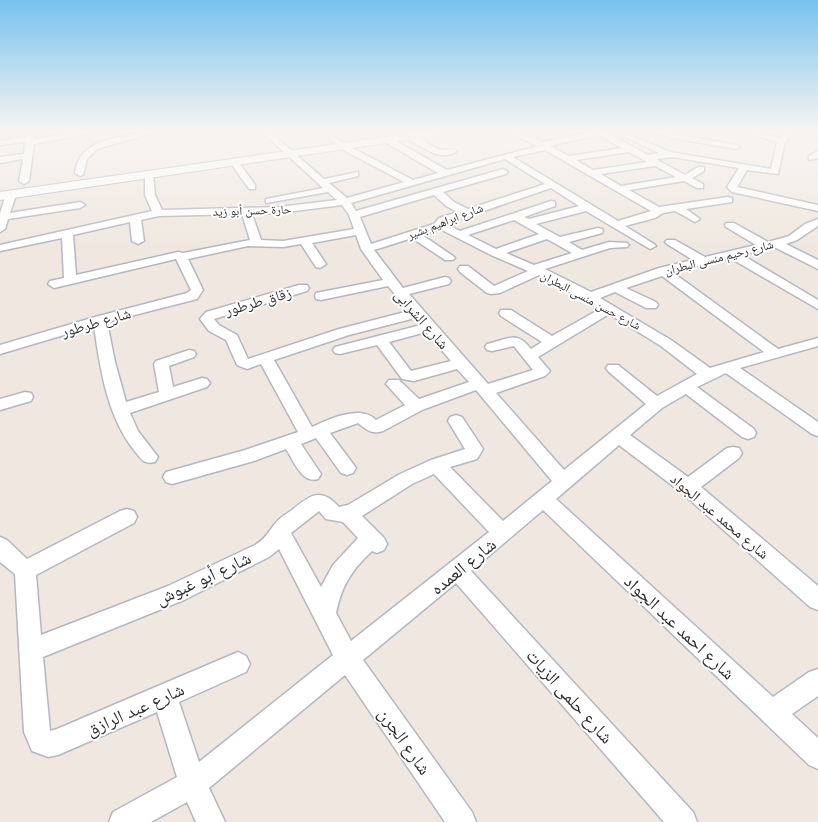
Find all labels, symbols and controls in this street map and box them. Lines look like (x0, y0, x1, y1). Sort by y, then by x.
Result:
street label: شارع ابراهيم بشير (404, 199, 486, 244)
street label: حارة حسن أبو زيد (212, 200, 292, 220)
street label: شارع رحيم منسى البطران (663, 235, 775, 279)
street label: شارع حسن منسى البطران (538, 266, 644, 334)
street label: زقاق طرطور (221, 281, 294, 321)
street label: شارع الشرابى (390, 284, 454, 354)
street label: شارع طرطور (58, 302, 133, 342)
street label: شارع محمد عبد الجواد (666, 468, 774, 564)
street label: شارع العمده (425, 532, 501, 600)
street label: شارع أبو غبوش (151, 545, 255, 611)
street label: شارع احمد عبد الجواد (619, 569, 741, 685)
street label: شارع حلمى الزيات (521, 643, 619, 749)
street label: شارع عبد الرازق (82, 676, 188, 742)
street label: شارع الجرن (373, 702, 437, 780)

